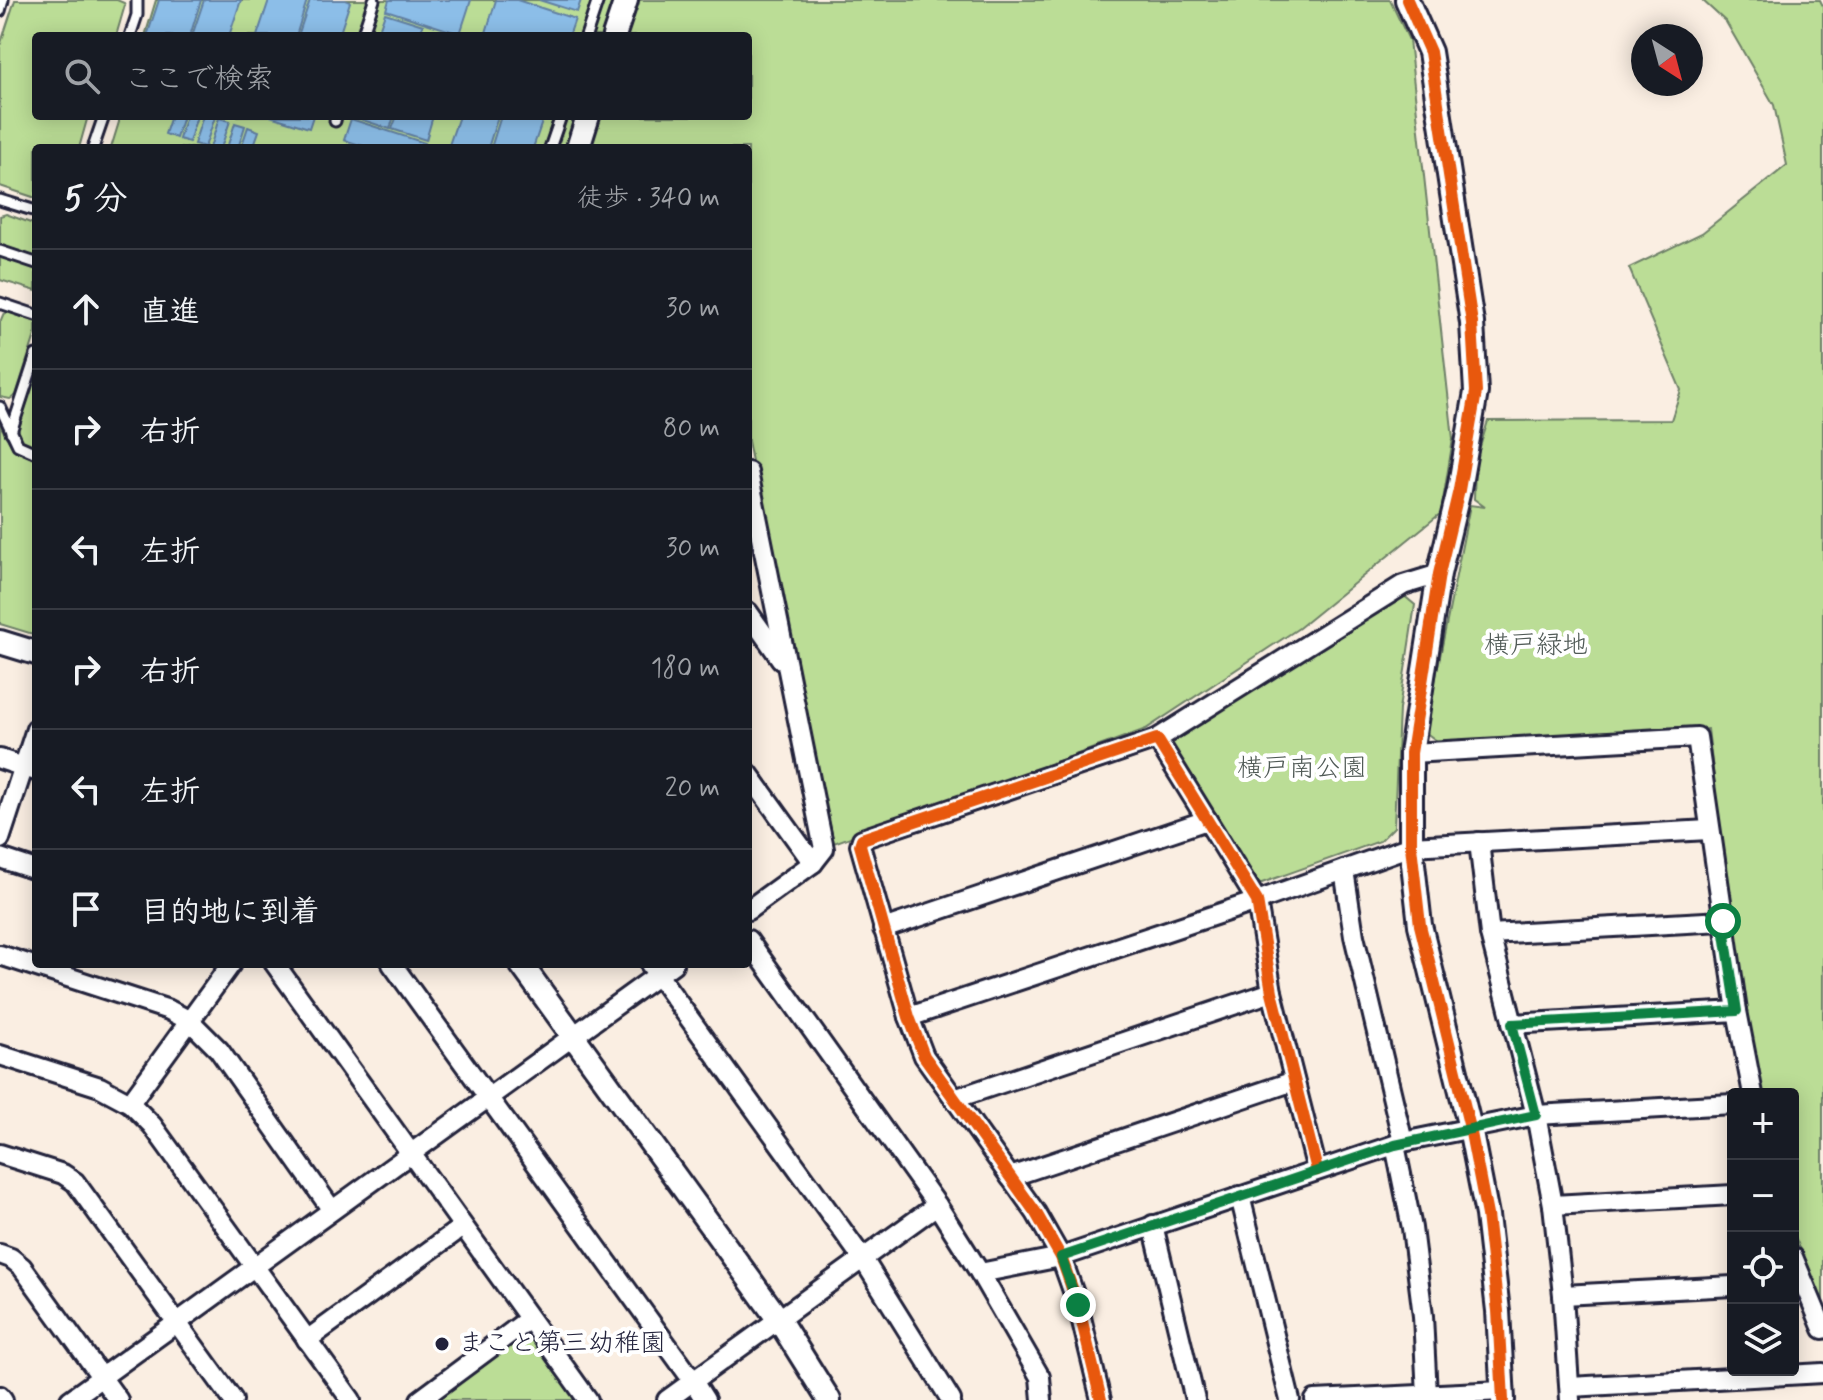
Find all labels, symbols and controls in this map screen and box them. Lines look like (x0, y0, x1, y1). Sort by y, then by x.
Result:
north arrow (1631, 24, 1703, 96)
search box (32, 32, 752, 120)
icon: search (60, 54, 104, 98)
text: ここで検索 (124, 60, 274, 99)
text: 5 分 (64, 177, 128, 222)
text: 徒歩 · 340 m (577, 182, 720, 216)
icon: ahead (64, 287, 108, 331)
text: 30 m (666, 292, 720, 326)
text: 直進 (140, 293, 200, 332)
icon: right (64, 407, 108, 451)
text: 80 m (663, 412, 720, 446)
text: 右折 (140, 413, 200, 452)
icon: left (64, 527, 108, 571)
text: 30 m (666, 532, 720, 566)
text: 左折 (140, 533, 200, 572)
park label: 横戸緑地 (1484, 629, 1588, 663)
icon: right (64, 647, 108, 691)
text: 180 m (651, 652, 720, 686)
text: 右折 (140, 653, 200, 692)
park label: 横戸南公園 (1237, 752, 1367, 786)
icon: left (64, 767, 108, 811)
text: 20 m (665, 772, 720, 806)
text: 左折 (140, 773, 200, 812)
icon: arrive (64, 887, 108, 931)
text: 目的地に到着 (140, 893, 320, 932)
route start (1705, 903, 1741, 939)
map controls (1727, 1088, 1799, 1376)
button: + (1727, 1088, 1799, 1160)
button: − (1727, 1160, 1799, 1232)
button: locate (1727, 1232, 1799, 1304)
route end (1060, 1287, 1096, 1323)
button: layers (1727, 1304, 1799, 1376)
place label: まこと第三幼稚園 (458, 1327, 666, 1361)
marker: まこと第三幼稚園 (433, 1335, 451, 1353)

